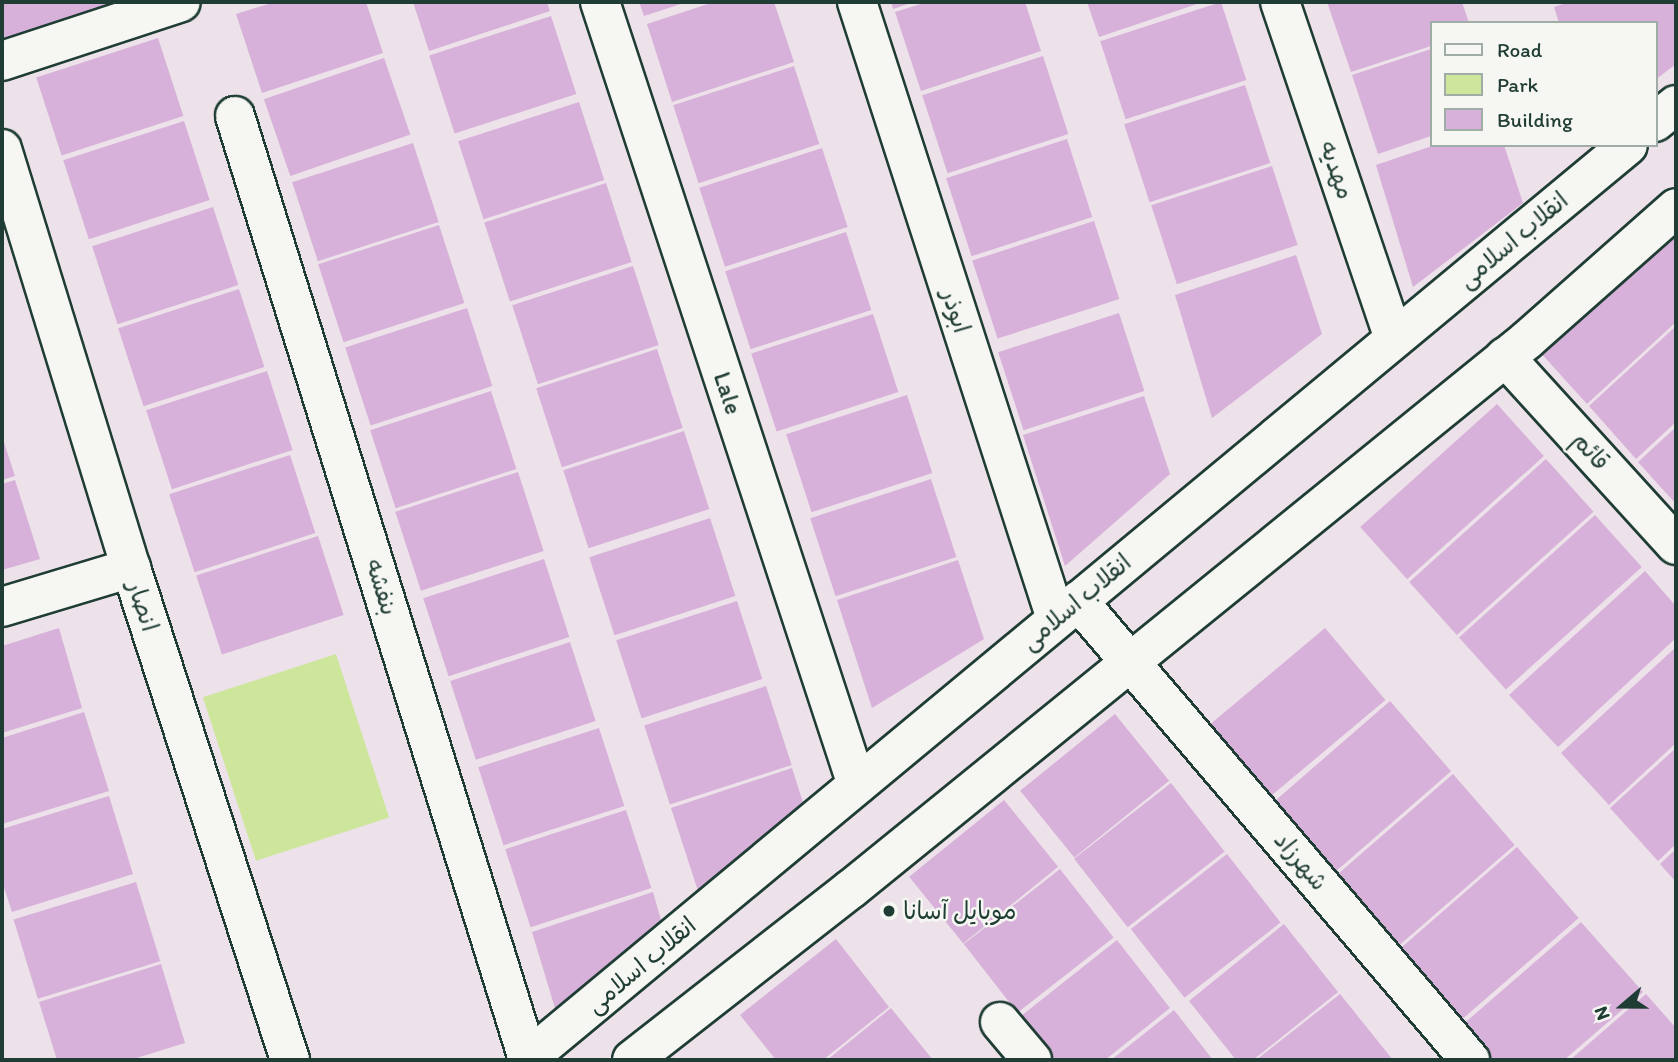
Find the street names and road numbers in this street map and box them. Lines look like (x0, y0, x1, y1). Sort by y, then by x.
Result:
street label: مهدیه (1314, 137, 1360, 203)
street label: انقلاب اسلامی (1452, 186, 1574, 294)
street label: ابوذر (935, 285, 977, 337)
street label: Lale (708, 368, 748, 418)
street label: قائم (1566, 426, 1616, 476)
street label: انقلاب اسلامی (1015, 548, 1137, 656)
street label: بنفشه (360, 555, 404, 619)
street label: انصار (121, 577, 165, 635)
street label: شهرزاد (1268, 826, 1334, 896)
street label: انقلاب اسلامی (580, 911, 702, 1019)

